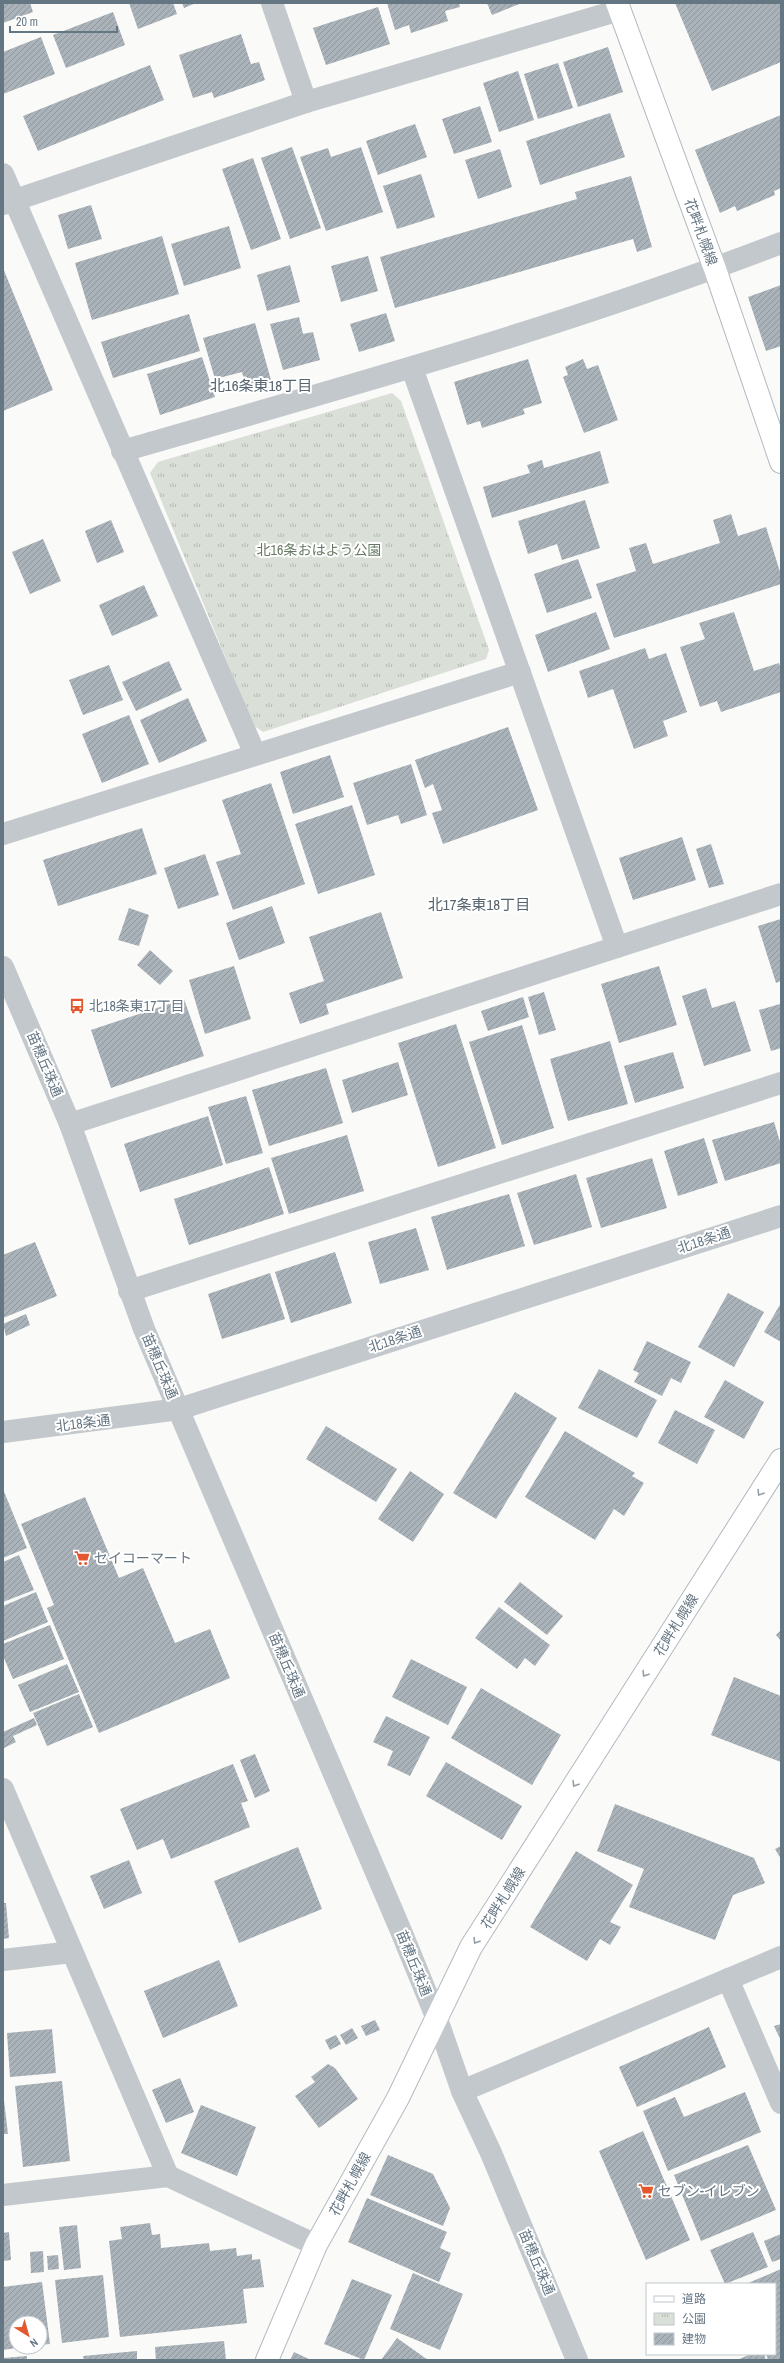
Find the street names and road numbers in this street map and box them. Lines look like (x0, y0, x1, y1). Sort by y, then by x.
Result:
street label: 花畔札幌線 (681, 196, 721, 268)
street label: 苗穂丘珠通 (23, 1028, 67, 1100)
street label: 北18条通 (675, 1223, 733, 1257)
street label: 北18条通 (366, 1322, 424, 1356)
street label: 苗穂丘珠通 (138, 1330, 182, 1402)
street label: 北18条通 (55, 1411, 111, 1435)
street label: 花畔札幌線 (650, 1591, 702, 1659)
street label: 苗穂丘珠通 (265, 1629, 309, 1701)
street label: 花畔札幌線 (477, 1864, 529, 1932)
street label: 苗穂丘珠通 (393, 1927, 435, 1999)
street label: 花畔札幌線 (325, 2149, 375, 2219)
street label: 苗穂丘珠通 (515, 2226, 559, 2298)

